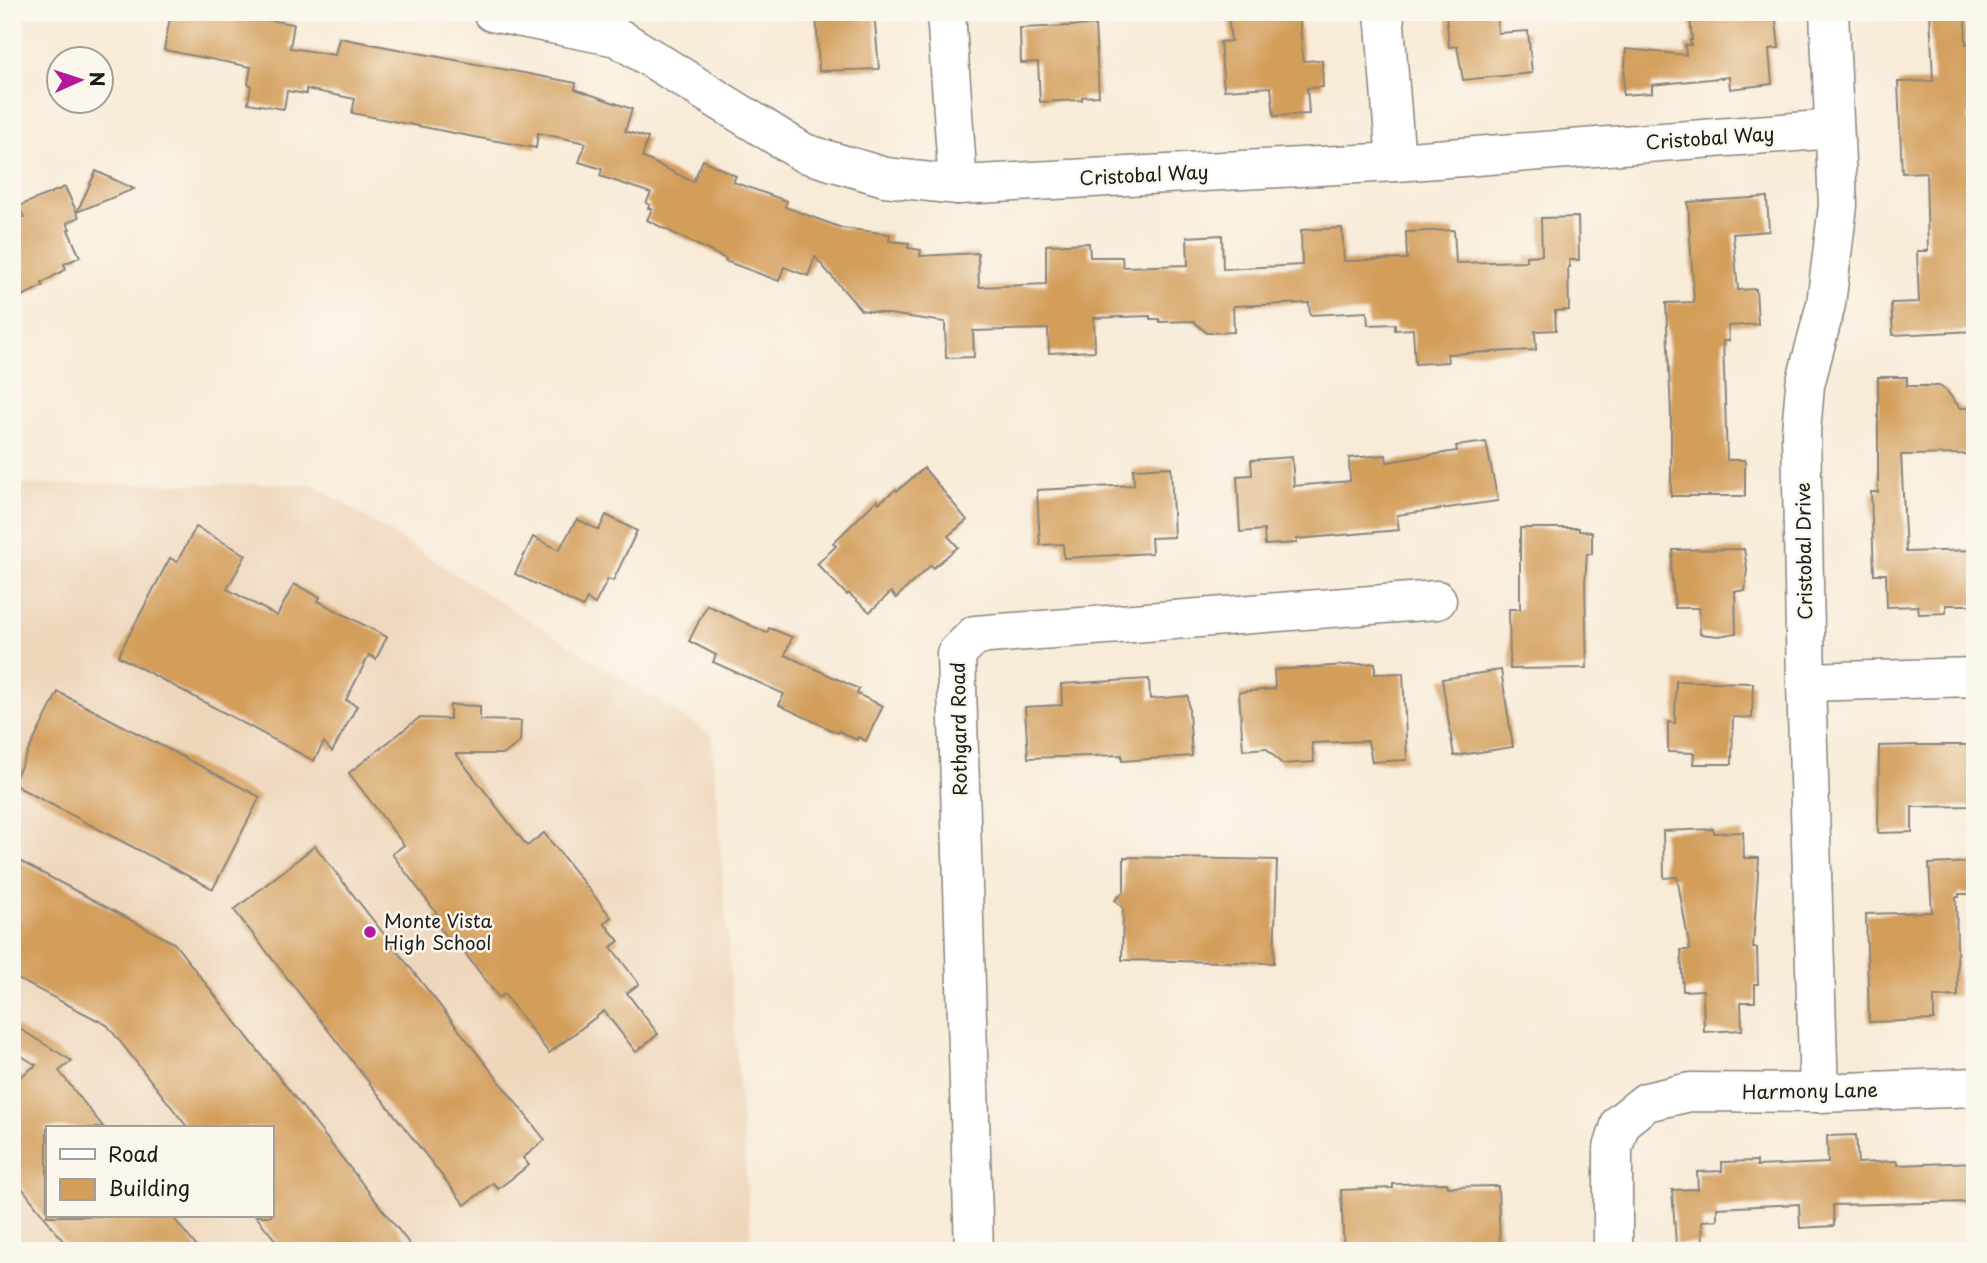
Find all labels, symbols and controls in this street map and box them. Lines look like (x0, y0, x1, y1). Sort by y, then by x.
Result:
north arrow (46, 46, 116, 116)
text: N (84, 71, 112, 87)
street label: Cristobal Way (1644, 119, 1775, 155)
street label: Cristobal Way (1079, 157, 1209, 191)
street label: Cristobal Drive (1788, 482, 1818, 620)
street label: Rothgard Road (943, 662, 973, 796)
place label: Monte Vista High School (384, 906, 492, 956)
marker: Monte Vista High School (362, 924, 378, 940)
street label: Harmony Lane (1742, 1075, 1878, 1105)
legend (46, 1126, 273, 1218)
text: Road (108, 1137, 159, 1169)
text: Building (108, 1171, 190, 1203)

